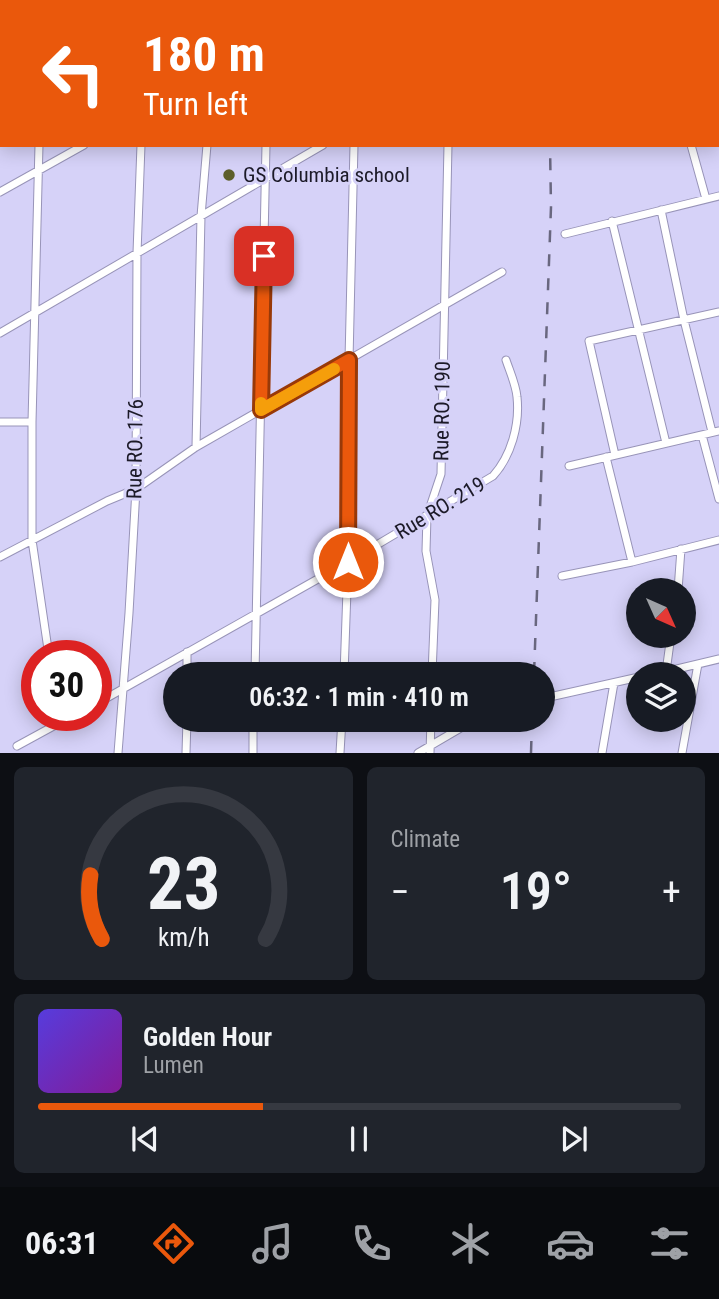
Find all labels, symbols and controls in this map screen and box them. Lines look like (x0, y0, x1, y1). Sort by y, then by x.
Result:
text: 180 m (143, 26, 265, 83)
icon: left (28, 28, 119, 119)
text: Turn left (143, 85, 248, 123)
place label: GS Columbia school (243, 163, 410, 187)
marker: GS Columbia school (221, 167, 237, 183)
pin (234, 226, 294, 286)
icon: arrive (245, 237, 283, 275)
street label: Rue RO. 190 (429, 361, 455, 461)
street label: Rue RO. 176 (122, 399, 148, 499)
street label: Rue RO. 219 (391, 472, 489, 544)
position arrow (311, 525, 385, 599)
north arrow (626, 578, 696, 648)
map controls (626, 578, 696, 732)
speed limit sign: 30 (21, 640, 112, 731)
button: layers (626, 662, 696, 732)
text: 06:32 · 1 min · 410 m (249, 682, 469, 712)
text: Climate (391, 826, 460, 853)
text: 23 (146, 842, 220, 928)
text: 19° (500, 861, 572, 922)
text: − (391, 870, 410, 914)
text: + (662, 870, 681, 914)
text: km/h (158, 923, 209, 952)
text: Golden Hour (143, 1022, 272, 1052)
text: Lumen (143, 1052, 204, 1079)
icon: previous (126, 1120, 164, 1158)
icon: pause (340, 1120, 378, 1158)
icon: next (555, 1120, 593, 1158)
icon: directions (149, 1219, 198, 1268)
icon: music (248, 1219, 297, 1268)
icon: phone (347, 1219, 396, 1268)
icon: climate (446, 1219, 495, 1268)
icon: car (546, 1219, 595, 1268)
icon: filters (645, 1219, 694, 1268)
text: 06:31 (25, 1224, 99, 1262)

